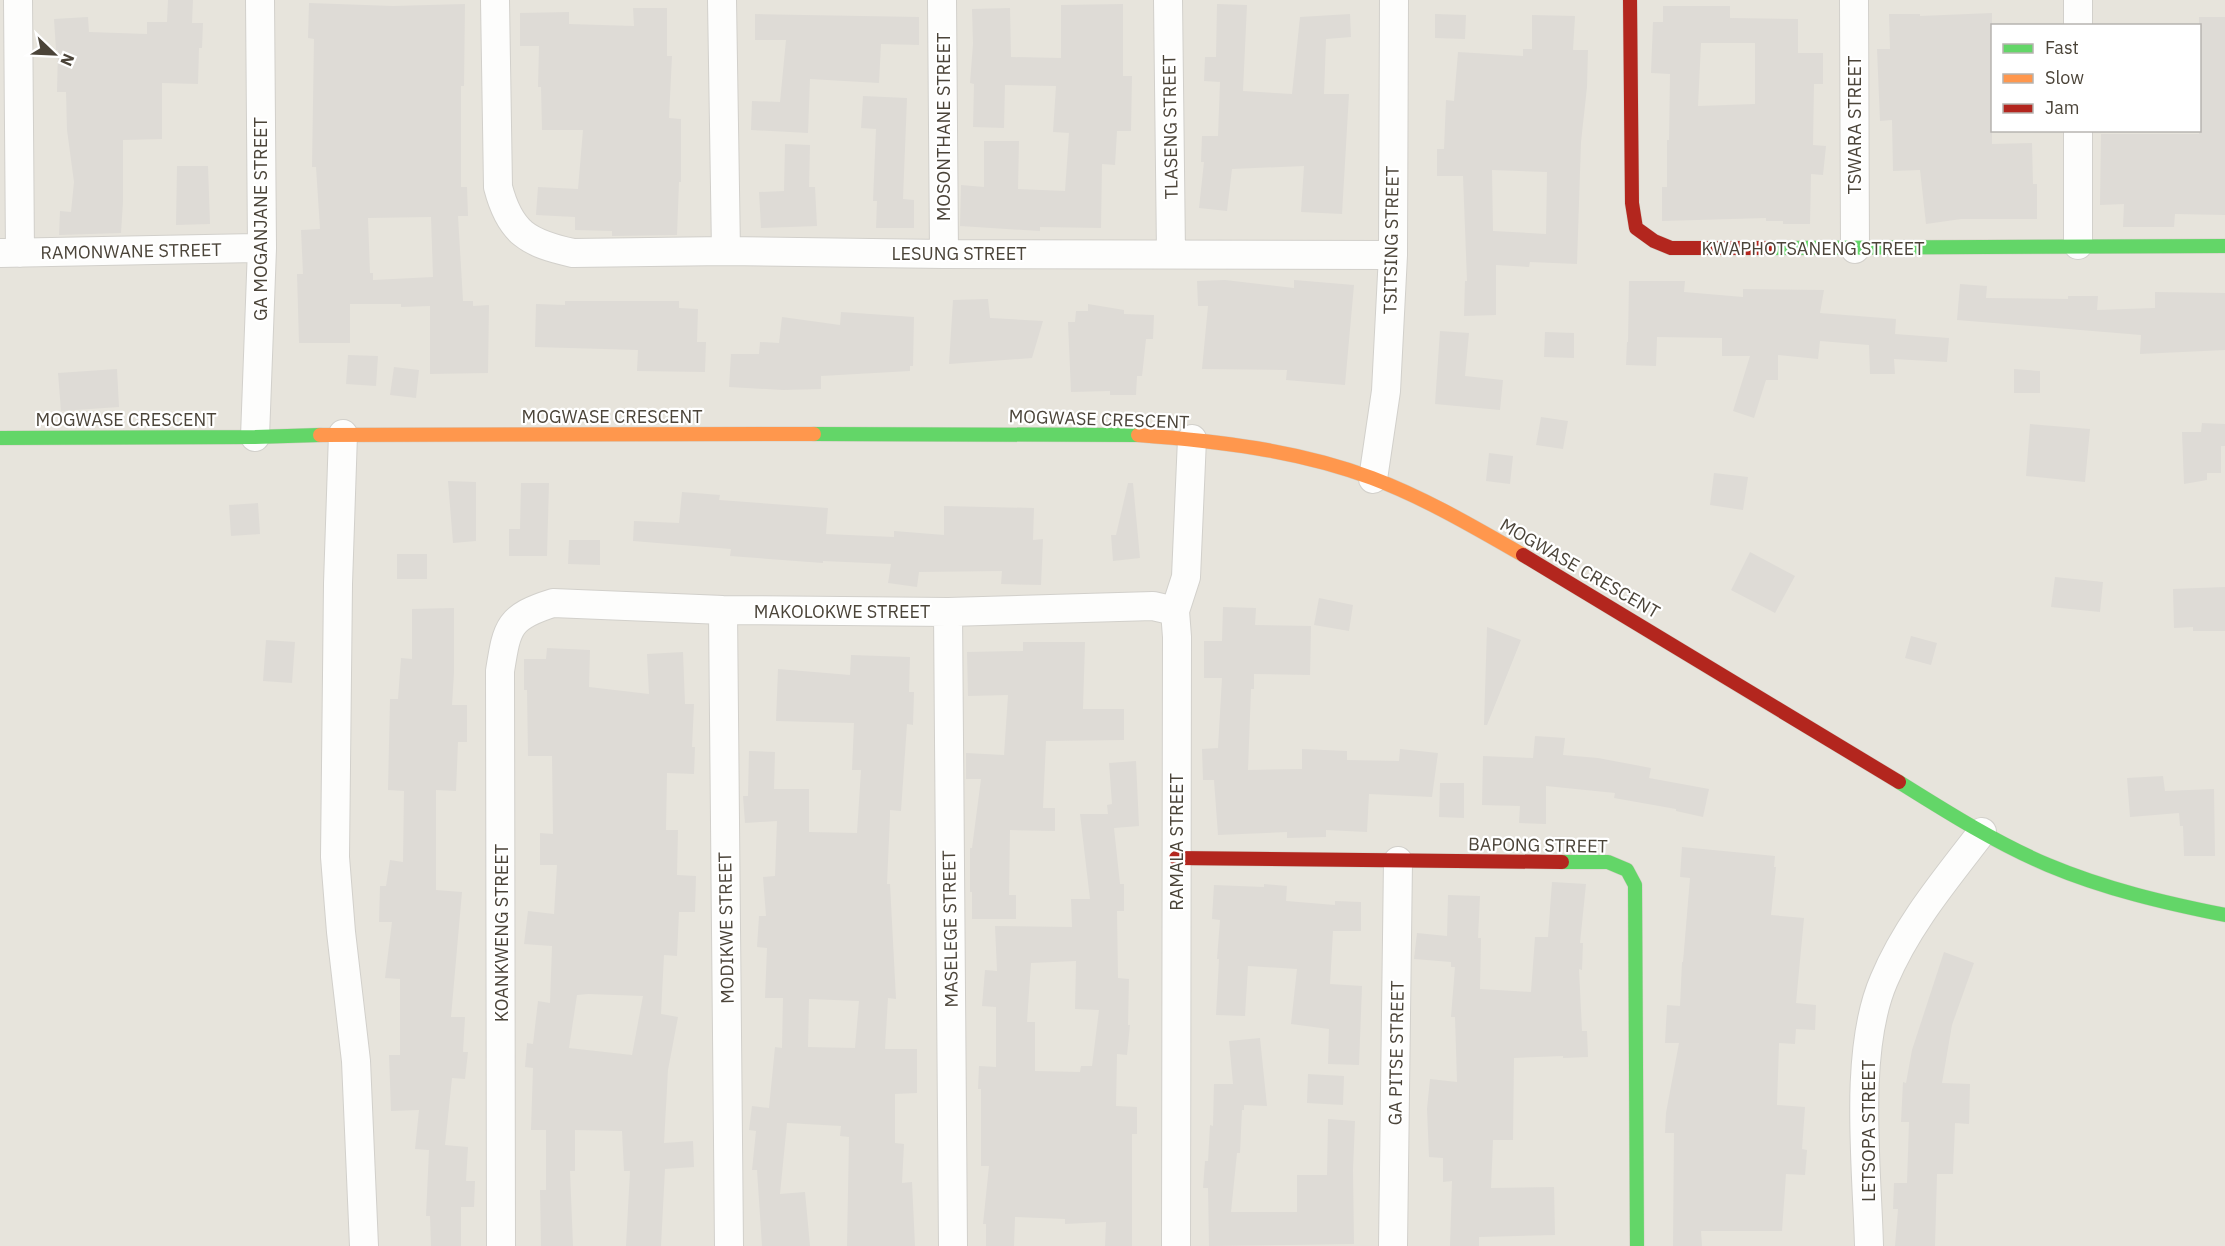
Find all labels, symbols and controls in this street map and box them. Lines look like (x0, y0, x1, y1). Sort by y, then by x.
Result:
north arrow (24, 24, 84, 84)
legend (1991, 24, 2201, 132)
street label: MOSONTHANE STREET (932, 33, 955, 221)
text: Fast (2045, 36, 2079, 59)
text: N (56, 51, 79, 69)
street label: TLASENG STREET (1157, 54, 1183, 200)
street label: TSWARA STREET (1843, 56, 1866, 194)
text: Slow (2045, 66, 2084, 89)
text: Jam (2045, 96, 2080, 119)
street label: GA MOGANJANE STREET (249, 117, 272, 321)
street label: TSITSING STREET (1378, 166, 1404, 314)
street label: KWAPHOTSANENG STREET (1702, 237, 1924, 260)
street label: RAMONWANE STREET (40, 238, 222, 264)
street label: LESUNG STREET (892, 242, 1026, 265)
street label: MOGWASE CRESCENT (1008, 404, 1190, 434)
street label: MOGWASE CRESCENT (522, 405, 702, 428)
street label: MOGWASE CRESCENT (36, 408, 216, 431)
street label: MOGWASE CRESCENT (1496, 513, 1664, 623)
street label: MAKOLOKWE STREET (754, 600, 930, 623)
street label: RAMALA STREET (1165, 773, 1188, 911)
street label: BAPONG STREET (1468, 832, 1608, 858)
street label: KOANKWENG STREET (490, 844, 513, 1022)
street label: MASELEGE STREET (937, 850, 963, 1008)
street label: MODIKWE STREET (713, 852, 739, 1004)
street label: GA PITSE STREET (1383, 980, 1409, 1126)
street label: LETSOPA STREET (1857, 1060, 1880, 1202)

